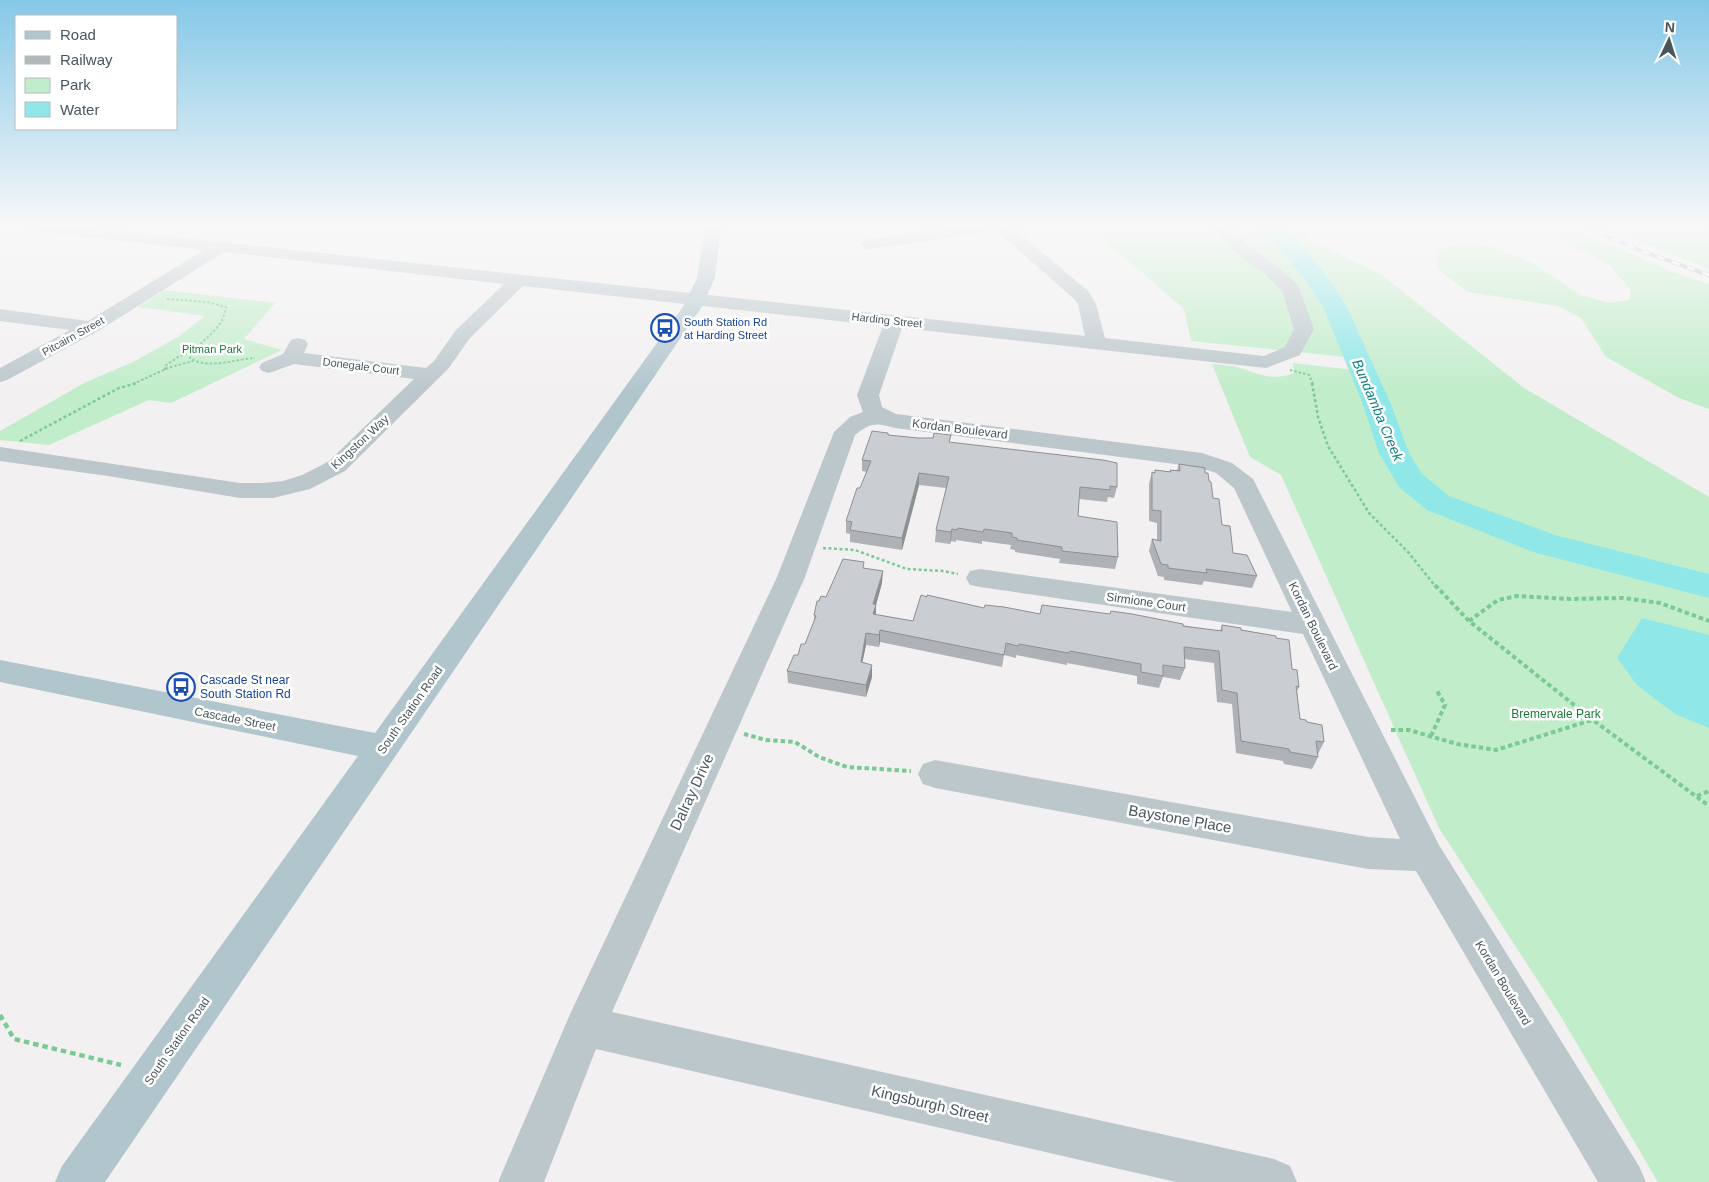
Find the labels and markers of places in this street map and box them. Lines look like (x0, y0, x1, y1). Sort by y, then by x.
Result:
bus stop icon: South Station Rd at Harding Street (650, 313, 680, 343)
place label: South Station Rd at Harding Street (684, 316, 767, 341)
bus stop icon: Cascade St near South Station Rd (166, 672, 196, 702)
place label: Cascade St near South Station Rd (200, 673, 291, 701)

